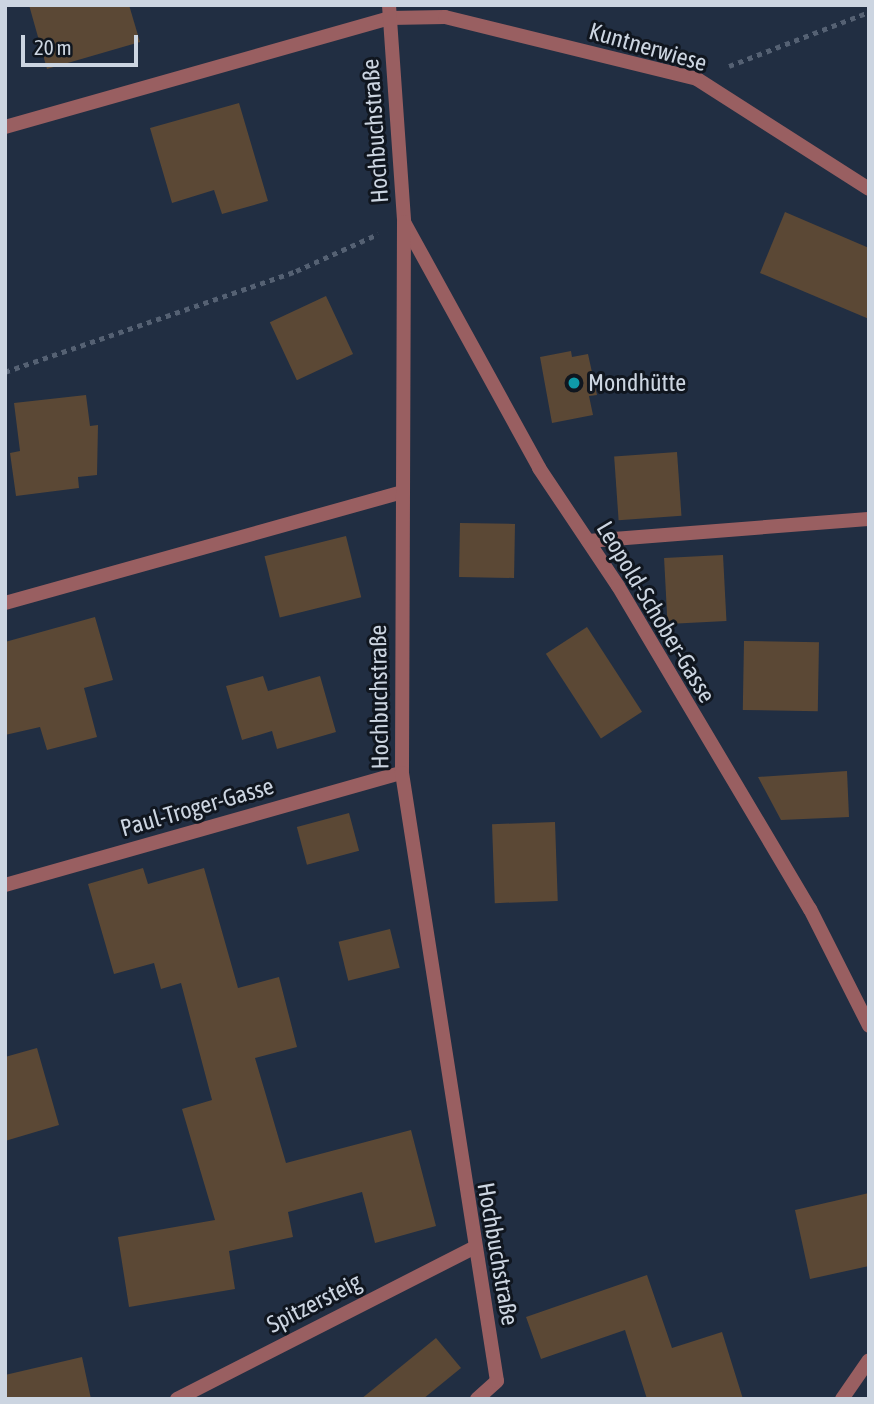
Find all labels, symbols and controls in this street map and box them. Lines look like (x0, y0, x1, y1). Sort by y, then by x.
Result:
street label: Kuntnerwiese (586, 16, 710, 78)
scale bar (24, 21, 142, 65)
text: 20 m (34, 35, 72, 59)
street label: Hochbuchstraße (356, 58, 394, 204)
place label: Mondhütte (588, 369, 686, 397)
marker: Mondhütte (566, 375, 582, 391)
street label: Leopold-Schober-Gasse (590, 516, 722, 708)
street label: Hochbuchstraße (363, 624, 395, 770)
street label: Paul-Troger-Gasse (117, 771, 277, 843)
street label: Hochbuchstraße (471, 1180, 525, 1328)
street label: Spitzersteig (262, 1267, 366, 1339)

